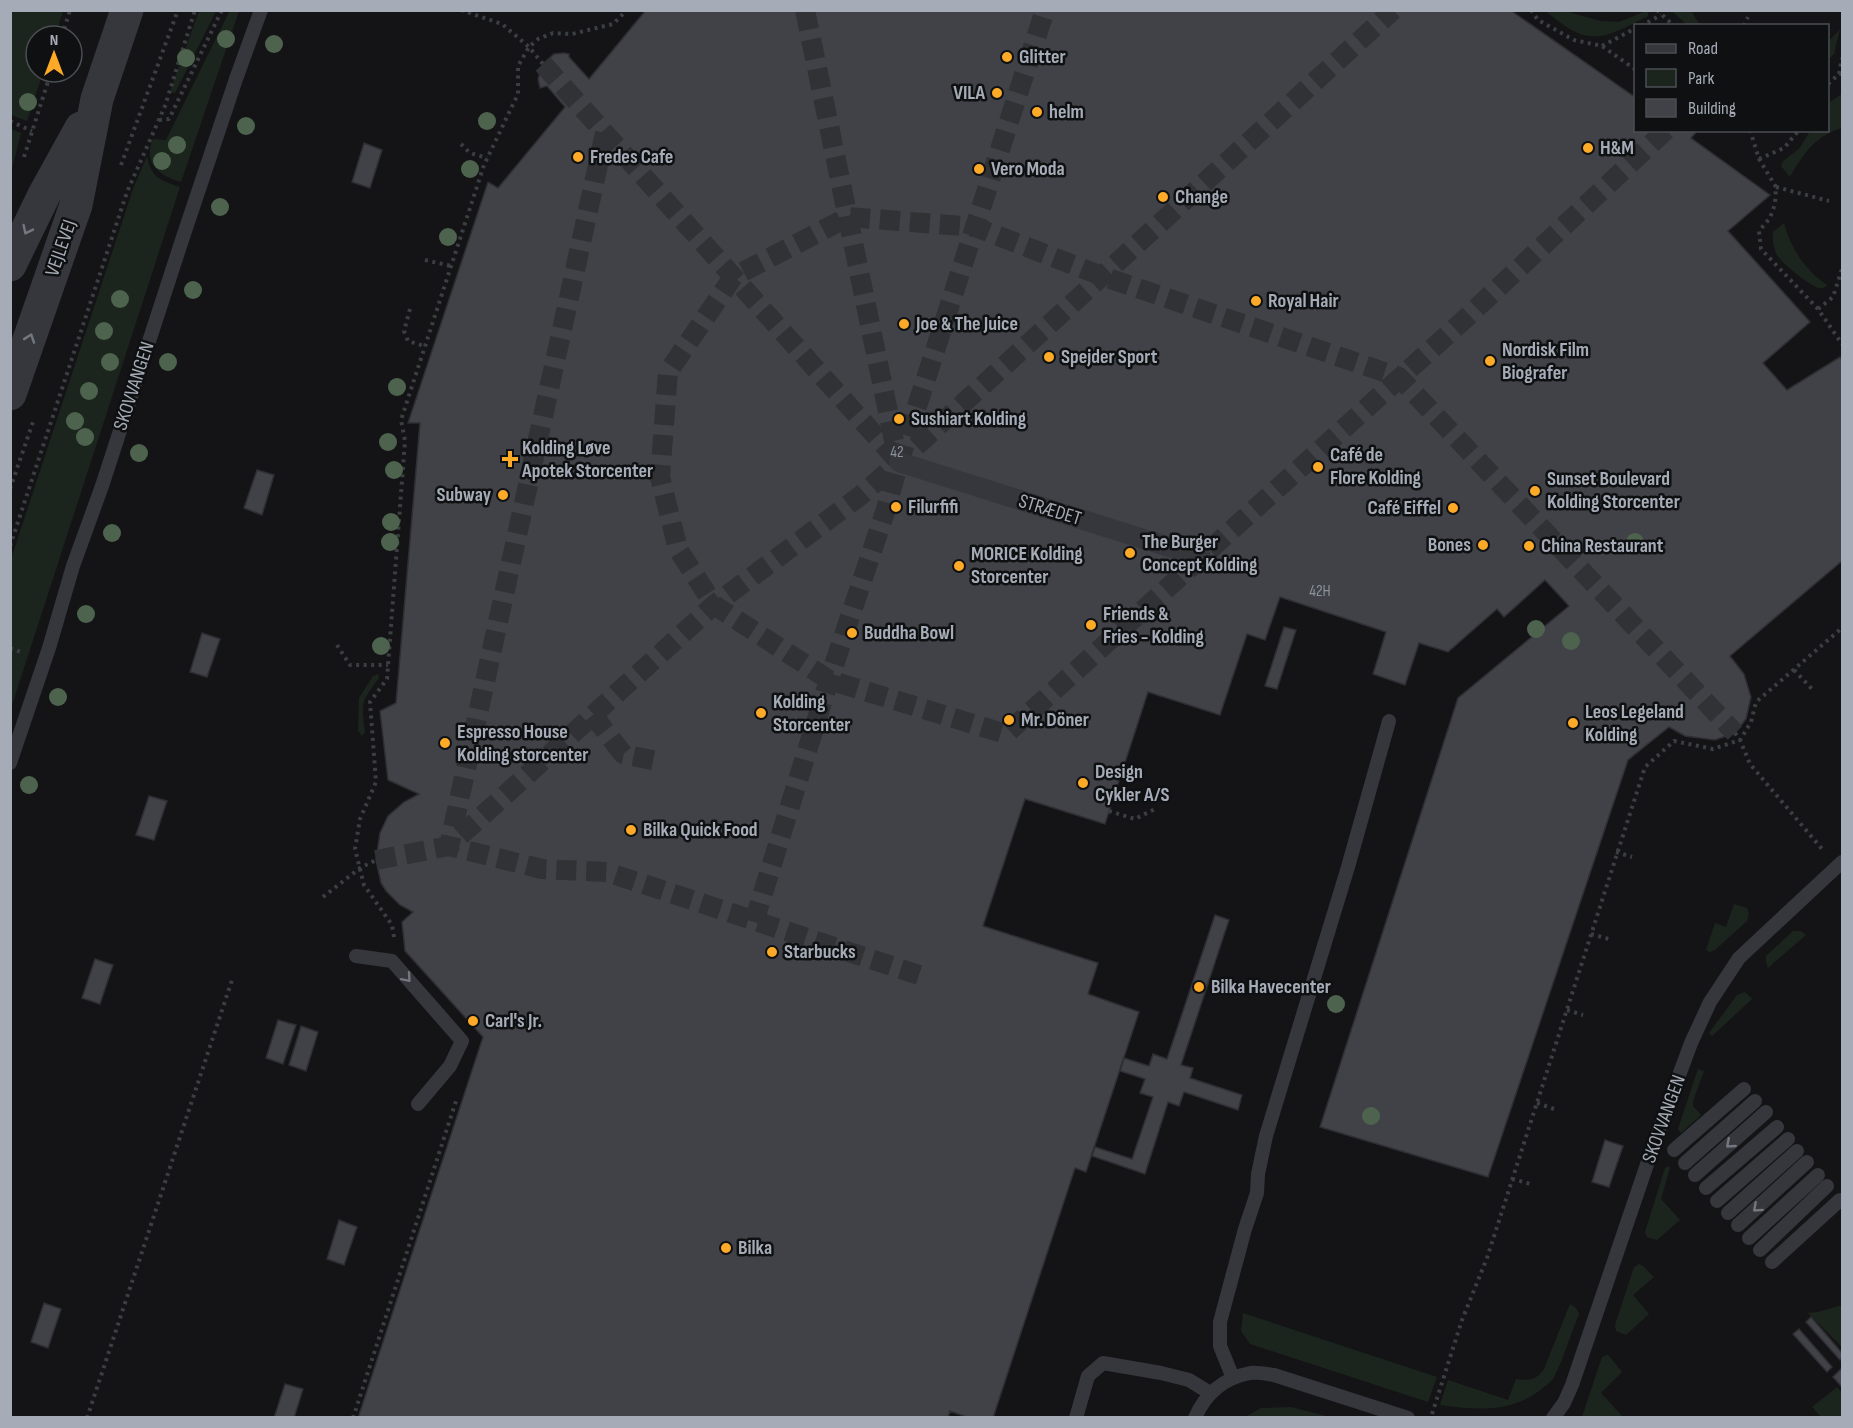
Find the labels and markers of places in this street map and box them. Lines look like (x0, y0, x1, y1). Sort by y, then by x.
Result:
place label: Glitter (1019, 45, 1066, 69)
marker: Glitter (1000, 50, 1014, 64)
place label: VILA (953, 81, 985, 105)
marker: VILA (990, 86, 1004, 100)
place label: helm (1049, 100, 1084, 124)
marker: helm (1030, 105, 1044, 119)
place label: H&M (1600, 136, 1634, 160)
marker: H&M (1581, 141, 1595, 155)
place label: Fredes Cafe (590, 145, 673, 169)
marker: Fredes Cafe (571, 150, 585, 164)
place label: Vero Moda (991, 157, 1065, 181)
marker: Vero Moda (972, 162, 986, 176)
place label: Change (1175, 185, 1228, 209)
marker: Change (1156, 190, 1170, 204)
place label: Royal Hair (1268, 289, 1339, 313)
marker: Royal Hair (1249, 294, 1263, 308)
place label: Joe & The Juice (915, 312, 1018, 336)
marker: Joe & The Juice (897, 317, 911, 331)
place label: Nordisk Film Biografer (1502, 338, 1589, 385)
place label: Spejder Sport (1061, 345, 1158, 369)
marker: Spejder Sport (1042, 350, 1056, 364)
marker: Nordisk Film Biografer (1483, 354, 1497, 368)
place label: Sushiart Kolding (911, 407, 1027, 431)
marker: Sushiart Kolding (892, 412, 906, 426)
place label: Kolding Løve Apotek Storcenter (521, 436, 653, 483)
place label: Café de Flore Kolding (1330, 443, 1422, 490)
marker: Kolding Løve Apotek Storcenter (503, 452, 517, 466)
marker: Café de Flore Kolding (1311, 460, 1325, 474)
place label: Sunset Boulevard Kolding Storcenter (1547, 467, 1680, 514)
place label: Subway (436, 483, 492, 507)
marker: Sunset Boulevard Kolding Storcenter (1528, 484, 1542, 498)
marker: Subway (496, 488, 510, 502)
place label: Filurfifi (908, 495, 958, 519)
place label: Café Eiffel (1368, 496, 1441, 520)
marker: Filurfifi (889, 500, 903, 514)
marker: Café Eiffel (1446, 501, 1460, 515)
place label: The Burger Concept Kolding (1142, 530, 1258, 577)
place label: Bones (1428, 533, 1471, 557)
place label: China Restaurant (1541, 534, 1664, 558)
marker: Bones (1476, 538, 1490, 552)
marker: China Restaurant (1522, 539, 1536, 553)
place label: MORICE Kolding Storcenter (971, 542, 1083, 589)
marker: The Burger Concept Kolding (1123, 546, 1137, 560)
marker: MORICE Kolding Storcenter (952, 559, 966, 573)
place label: Friends & Fries - Kolding (1103, 602, 1204, 649)
marker: Friends & Fries - Kolding (1084, 618, 1098, 632)
place label: Buddha Bowl (864, 621, 954, 645)
marker: Buddha Bowl (845, 626, 859, 640)
place label: Kolding Storcenter (773, 690, 850, 737)
place label: Leos Legeland Kolding (1585, 700, 1684, 747)
marker: Kolding Storcenter (754, 706, 768, 720)
place label: Mr. Döner (1021, 708, 1089, 732)
marker: Mr. Döner (1002, 713, 1016, 727)
marker: Leos Legeland Kolding (1566, 716, 1580, 730)
place label: Espresso House Kolding storcenter (457, 720, 588, 767)
marker: Espresso House Kolding storcenter (438, 736, 452, 750)
place label: Design Cykler A/S (1095, 760, 1170, 807)
marker: Design Cykler A/S (1076, 776, 1090, 790)
place label: Bilka Quick Food (643, 818, 758, 842)
marker: Bilka Quick Food (624, 823, 638, 837)
place label: Starbucks (784, 940, 856, 964)
marker: Starbucks (765, 945, 779, 959)
place label: Bilka Havecenter (1211, 975, 1331, 999)
marker: Bilka Havecenter (1192, 980, 1206, 994)
place label: Carl's Jr. (485, 1009, 542, 1033)
marker: Carl's Jr. (466, 1014, 480, 1028)
place label: Bilka (738, 1236, 772, 1260)
marker: Bilka (719, 1241, 733, 1255)

